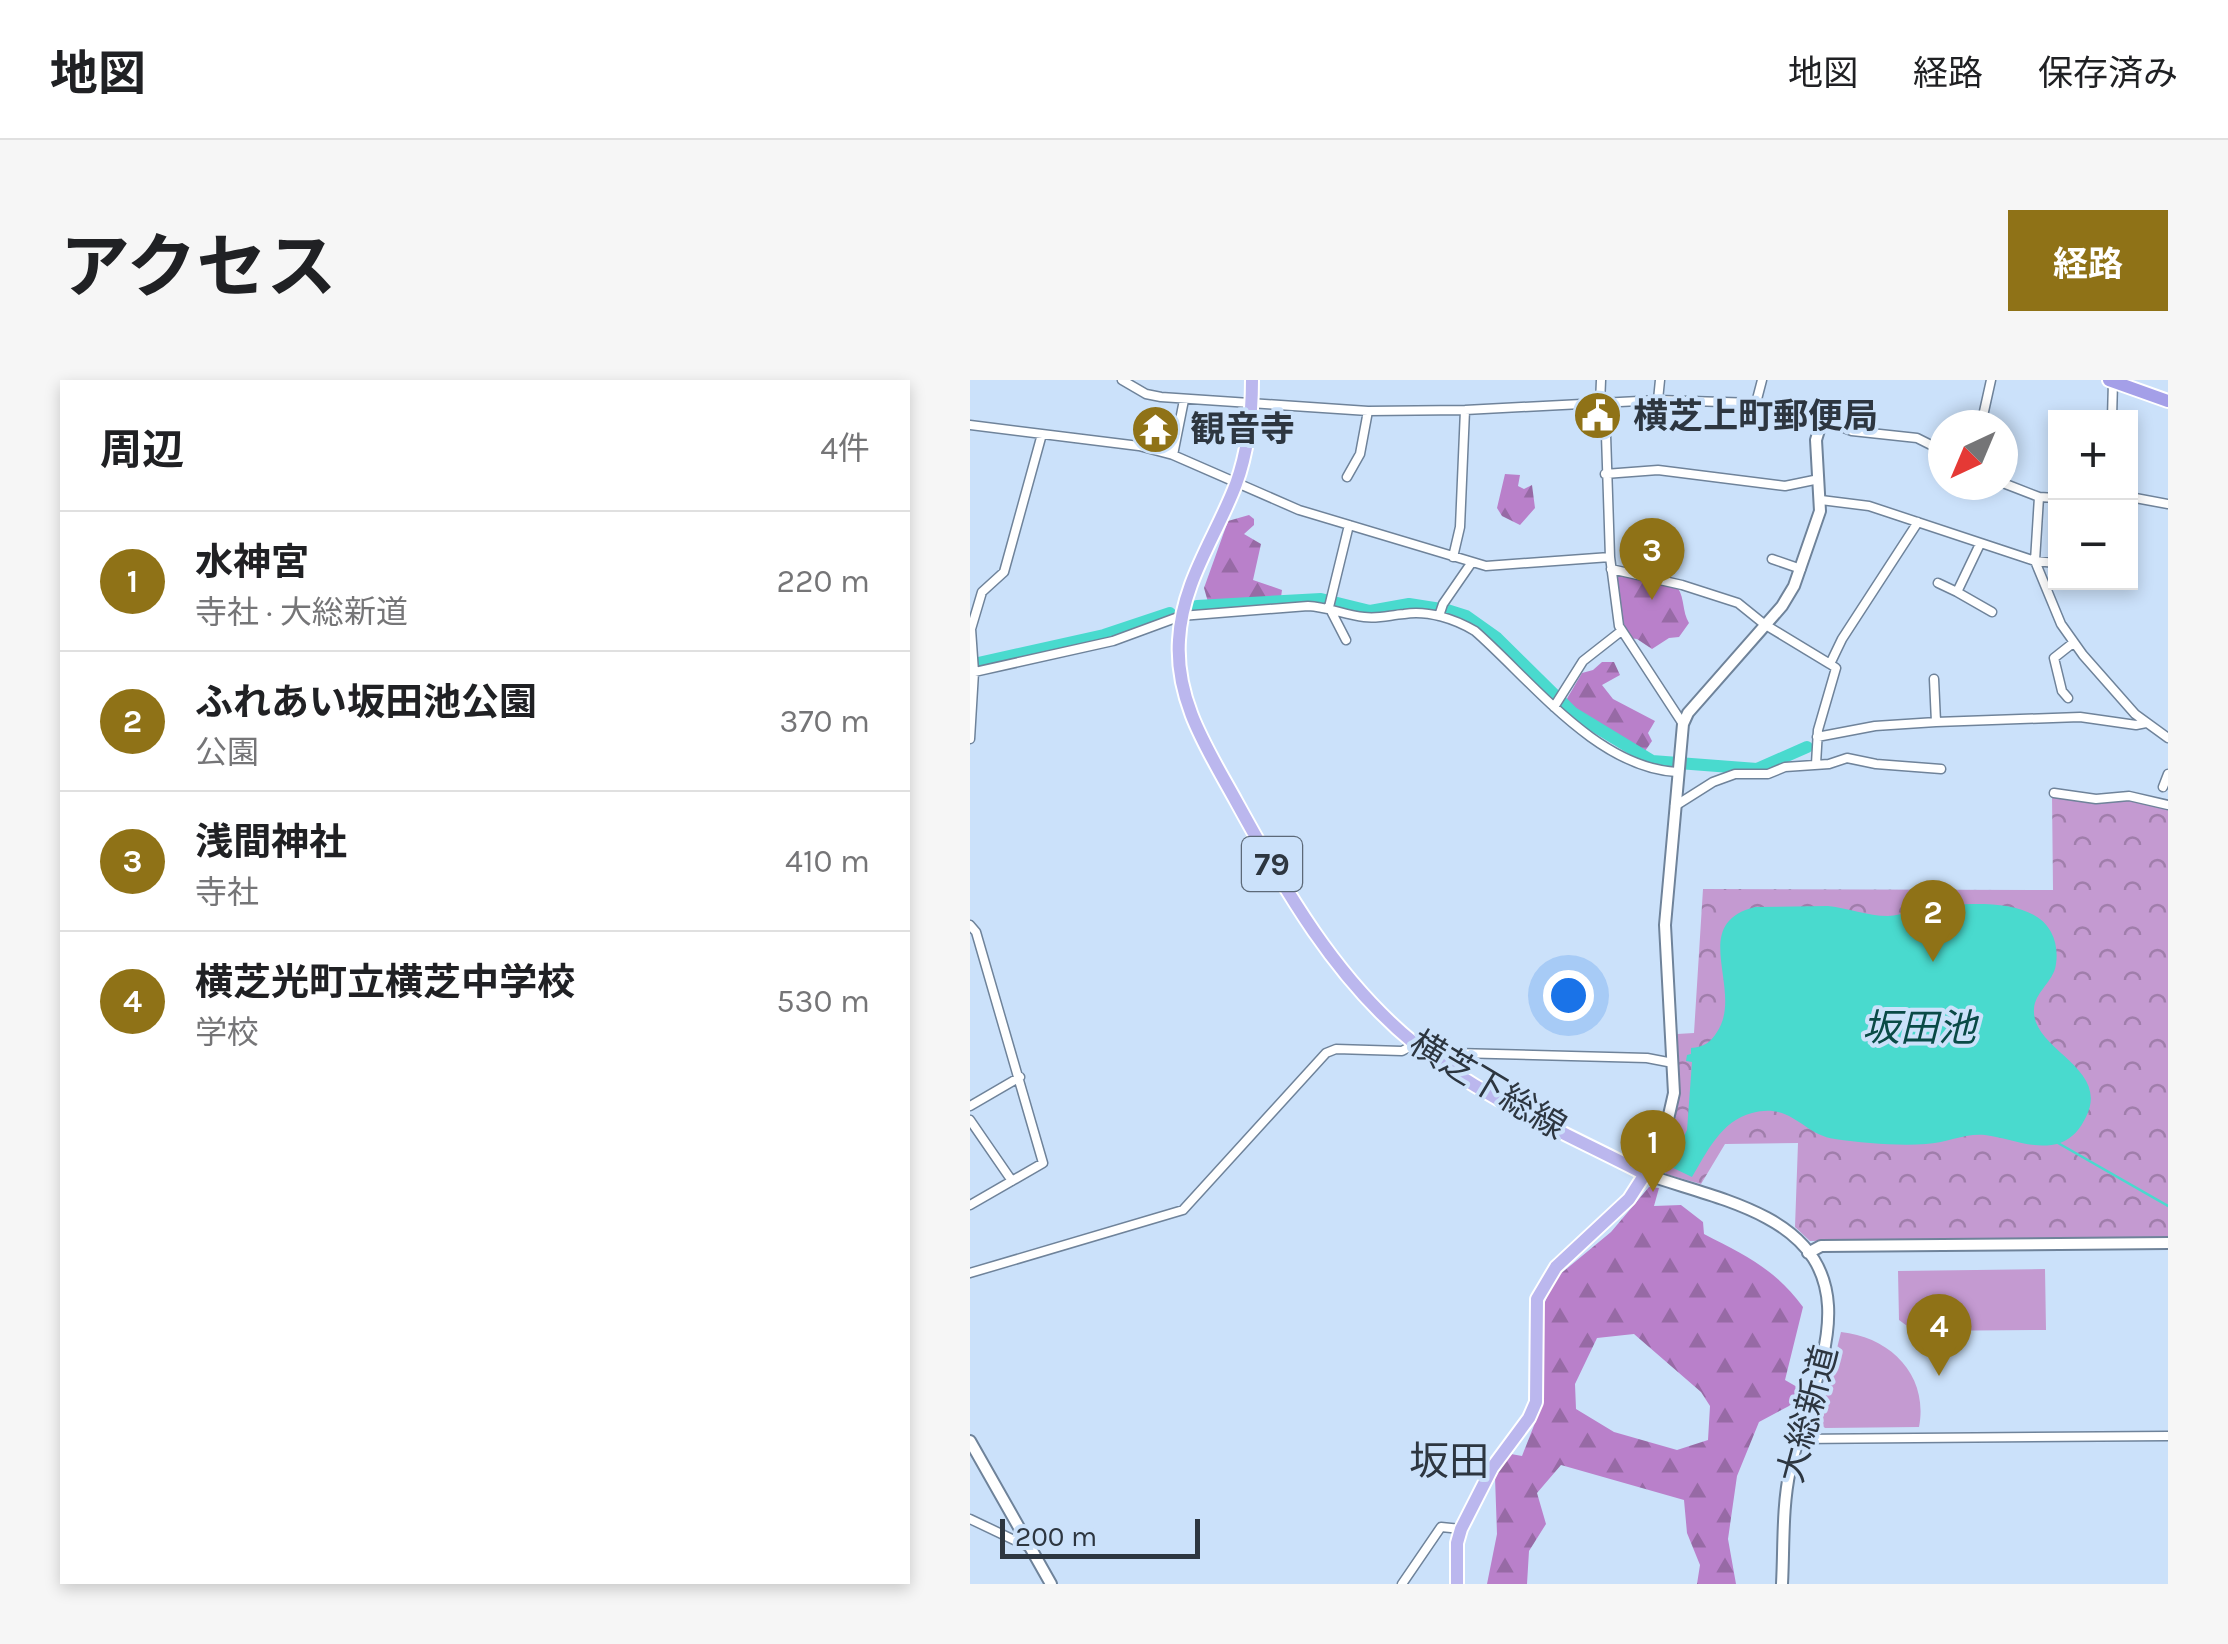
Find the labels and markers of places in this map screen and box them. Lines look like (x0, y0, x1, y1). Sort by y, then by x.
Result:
public building icon: 横芝上町郵便局 (1572, 390, 1624, 442)
place label: 横芝上町郵便局 (1633, 396, 1878, 437)
temple icon: 観音寺 (1129, 403, 1181, 455)
place label: 観音寺 (1190, 409, 1295, 450)
pin: 3 (1620, 518, 1684, 600)
pin: 2 (1900, 880, 1966, 962)
pin: 1 (1620, 1110, 1686, 1192)
pin: 4 (1906, 1294, 1972, 1376)

